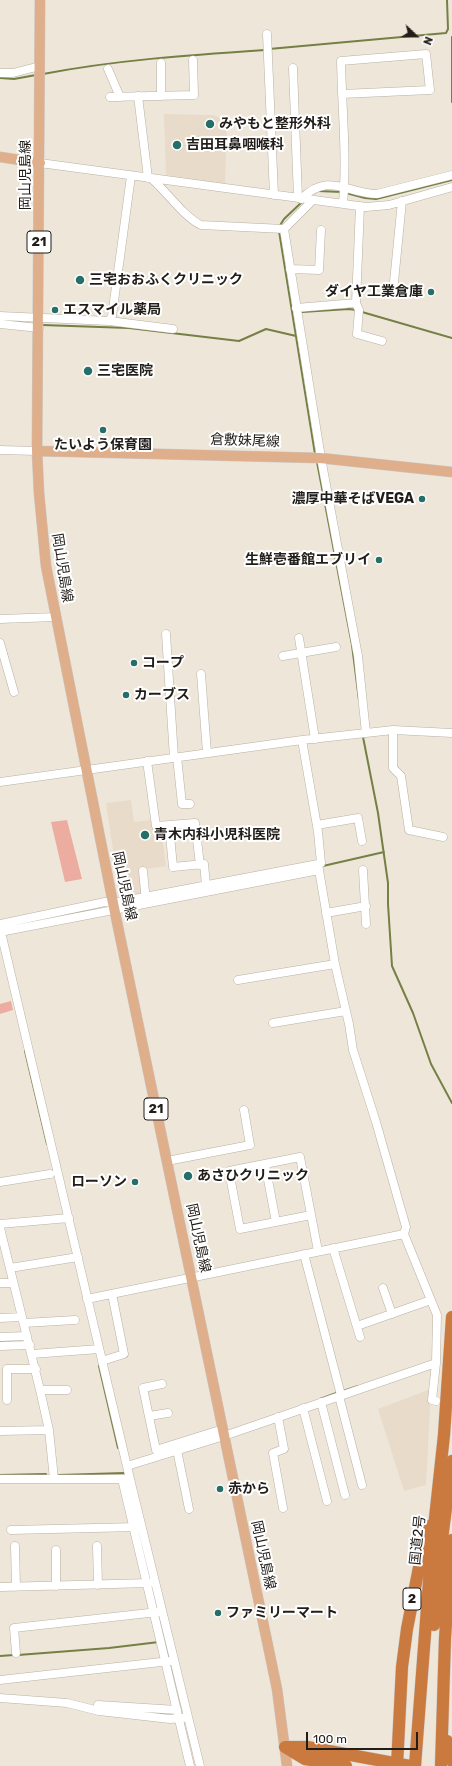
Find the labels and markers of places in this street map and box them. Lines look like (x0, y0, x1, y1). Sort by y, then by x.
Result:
place label: みやもと整形外科 (219, 116, 331, 132)
marker: みやもと整形外科 (204, 118, 216, 130)
place label: 吉田耳鼻咽喉科 (186, 137, 284, 153)
marker: 吉田耳鼻咽喉科 (171, 139, 183, 151)
place label: 三宅おおふくクリニック (89, 272, 243, 288)
marker: 三宅おおふくクリニック (74, 274, 86, 286)
place label: ダイヤ工業倉庫 (325, 284, 423, 300)
marker: ダイヤ工業倉庫 (426, 287, 436, 297)
place label: エスマイル薬局 (63, 302, 161, 318)
marker: エスマイル薬局 (50, 305, 60, 315)
place label: 三宅医院 (97, 363, 153, 379)
marker: 三宅医院 (82, 365, 94, 377)
marker: たいよう保育園 (98, 425, 108, 435)
place label: たいよう保育園 (54, 437, 152, 453)
place label: 濃厚中華そばVEGA (292, 491, 414, 507)
marker: 濃厚中華そばVEGA (417, 494, 427, 504)
place label: 生鮮壱番館エブリイ (245, 552, 371, 568)
marker: 生鮮壱番館エブリイ (374, 555, 384, 565)
place label: コープ (142, 655, 184, 671)
marker: コープ (129, 658, 139, 668)
place label: カーブス (134, 687, 190, 703)
marker: カーブス (121, 690, 131, 700)
place label: 青木内科小児科医院 (154, 827, 280, 843)
marker: 青木内科小児科医院 (139, 829, 151, 841)
place label: あさひクリニック (197, 1168, 309, 1184)
marker: あさひクリニック (182, 1170, 194, 1182)
place label: ローソン (71, 1174, 127, 1190)
marker: ローソン (130, 1177, 140, 1187)
place label: 赤から (228, 1481, 270, 1497)
marker: 赤から (215, 1484, 225, 1494)
place label: ファミリーマート (226, 1605, 338, 1621)
marker: ファミリーマート (213, 1608, 223, 1618)

